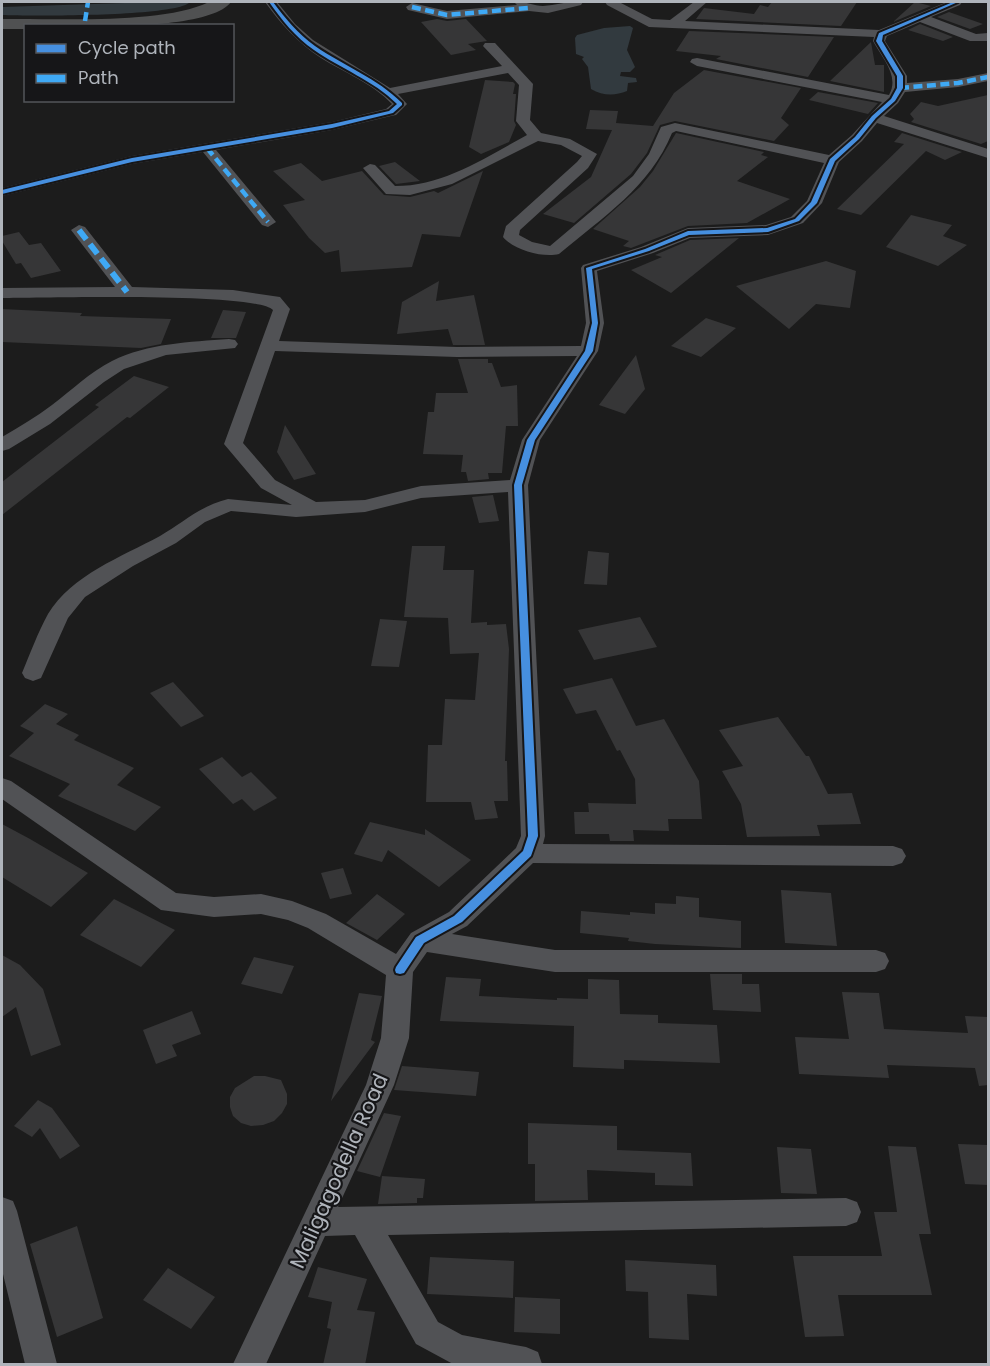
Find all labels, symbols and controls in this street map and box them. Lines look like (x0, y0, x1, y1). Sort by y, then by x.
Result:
legend (24, 24, 234, 102)
text: Cycle path (78, 35, 176, 60)
text: Path (78, 65, 119, 90)
street label: Maligagodella Road (282, 1069, 395, 1273)

